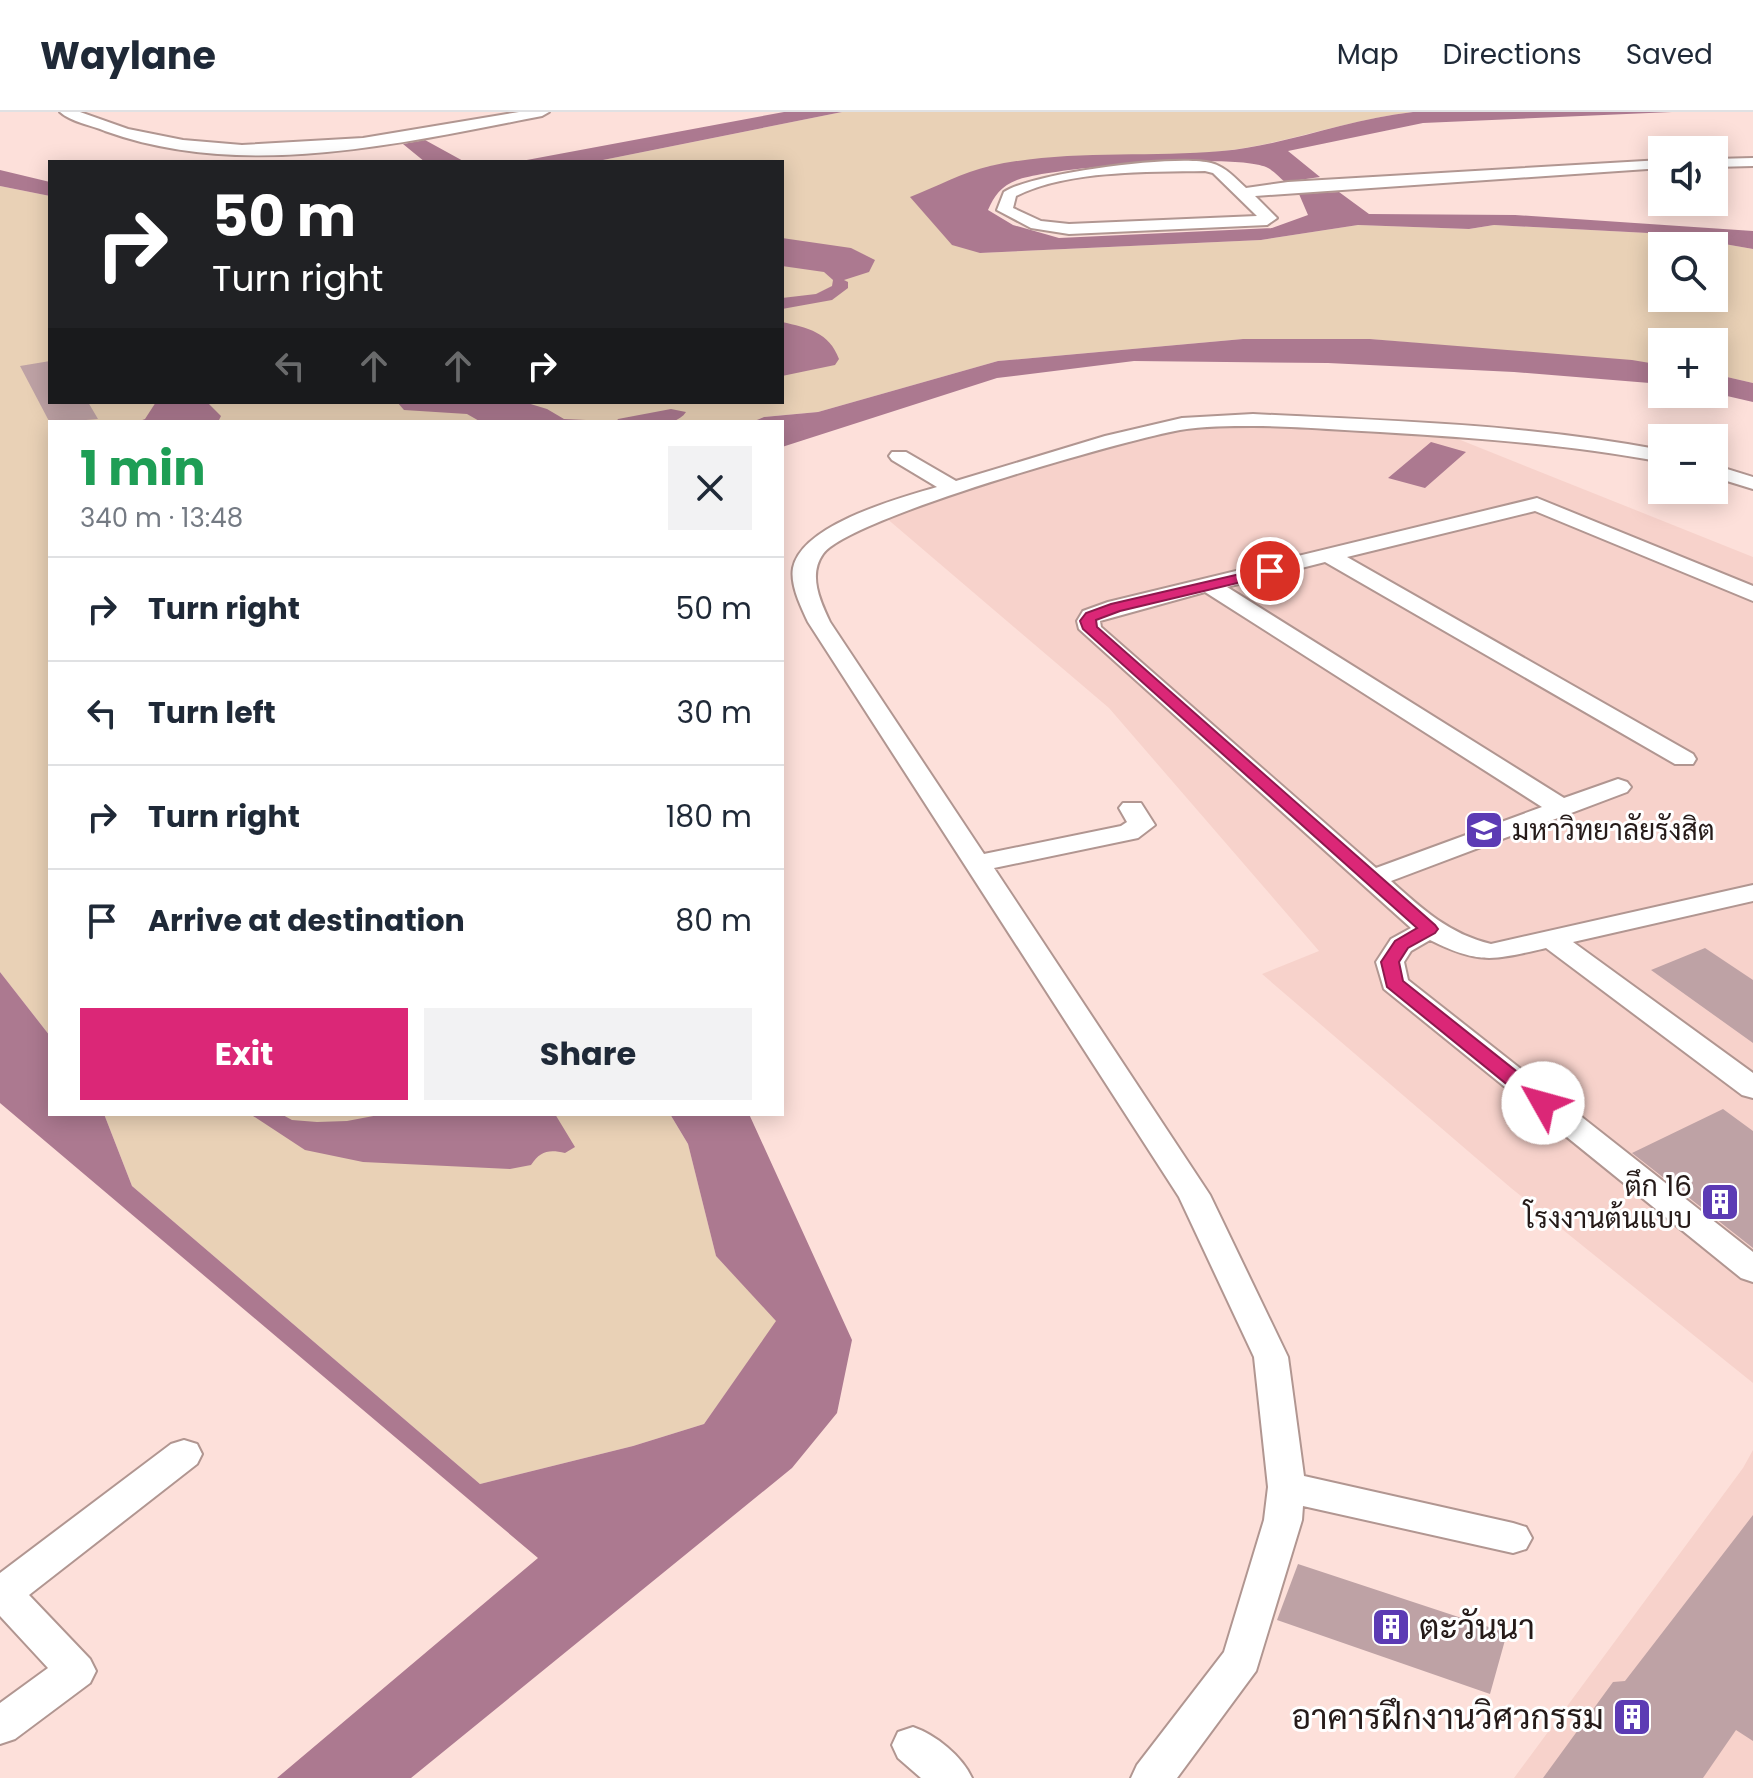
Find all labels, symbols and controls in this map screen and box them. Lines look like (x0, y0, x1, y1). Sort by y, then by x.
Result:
text: Waylane (40, 29, 216, 82)
text: Map (1337, 35, 1399, 74)
text: Directions (1443, 35, 1582, 74)
text: Saved (1626, 35, 1713, 74)
map controls (1648, 136, 1728, 504)
button: sound (1648, 136, 1728, 216)
text: 50 m (212, 177, 356, 256)
icon: right (80, 192, 184, 296)
button: search (1648, 232, 1728, 312)
text: Turn right (212, 253, 383, 304)
button: + (1648, 328, 1728, 408)
icon: left (268, 344, 312, 388)
icon: ahead (352, 344, 396, 388)
icon: ahead (436, 344, 480, 388)
icon: right (520, 344, 564, 388)
button: − (1648, 424, 1728, 504)
text: 1 min (80, 435, 206, 502)
button: close (668, 446, 752, 530)
text: 340 m · 13:48 (80, 500, 243, 536)
pin (1236, 537, 1304, 605)
icon: arrive (1248, 549, 1292, 593)
icon: right (80, 587, 124, 631)
text: Turn right (148, 587, 300, 630)
text: 50 m (675, 587, 752, 630)
icon: left (80, 691, 124, 735)
text: Turn left (148, 691, 276, 734)
text: 30 m (677, 691, 752, 734)
icon: right (80, 795, 124, 839)
text: Turn right (148, 795, 300, 838)
text: 180 m (666, 795, 752, 838)
school or university icon: มหาวิทยาลัยรังสิต (1463, 809, 1505, 851)
place label: มหาวิทยาลัยรังสิต (1512, 811, 1715, 850)
icon: arrive (80, 899, 124, 943)
text: Arrive at destination (148, 899, 465, 942)
text: 80 m (675, 899, 752, 942)
button: Exit (80, 1008, 408, 1100)
button: Share (424, 1008, 752, 1100)
position arrow (1501, 1061, 1585, 1145)
place label: ตึก 16 โรงงานต้นแบบ (1522, 1167, 1692, 1238)
building icon: ตึก 16 โรงงานต้นแบบ (1699, 1181, 1741, 1223)
place label: ตะวันนา (1419, 1603, 1535, 1651)
building icon: ตะวันนา (1370, 1606, 1412, 1648)
place label: อาคารฝึกงานวิศวกรรม (1291, 1693, 1604, 1741)
building icon: อาคารฝึกงานวิศวกรรม (1611, 1696, 1653, 1738)

